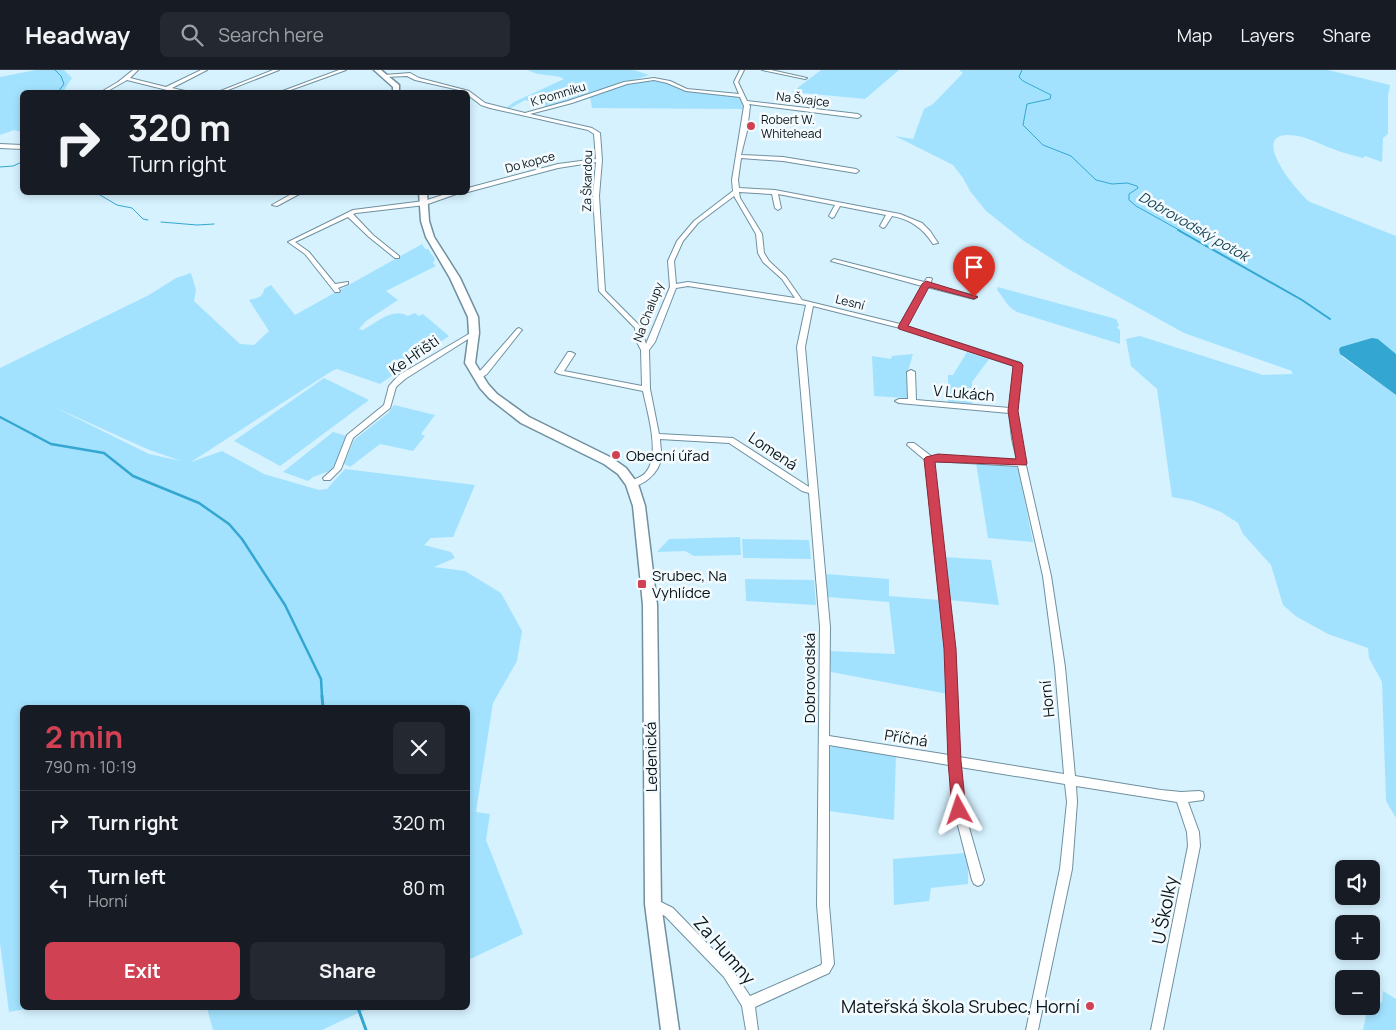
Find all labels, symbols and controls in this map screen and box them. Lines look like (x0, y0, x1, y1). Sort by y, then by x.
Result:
search box (160, 12, 510, 57)
text: Headway (25, 18, 130, 51)
icon: search (178, 21, 206, 49)
text: Search here (218, 22, 324, 48)
text: Map (1177, 23, 1212, 47)
text: Layers (1240, 23, 1294, 47)
text: Share (1322, 23, 1371, 47)
street label: K Pomníku (528, 78, 588, 110)
street label: Na Švajce (775, 87, 831, 111)
text: 320 m (128, 104, 231, 152)
icon: right (45, 110, 110, 175)
place label: Robert W. Whitehead (761, 111, 822, 142)
marker: Robert W. Whitehead (745, 120, 757, 132)
street label: Do kopce (503, 147, 557, 177)
text: Turn right (128, 149, 226, 179)
street label: Za Škardou (578, 150, 596, 212)
water label: Dobrovodský potok (1136, 187, 1254, 266)
pin (953, 246, 995, 297)
icon: arrive (960, 253, 988, 281)
street label: Na Chalupy (629, 279, 667, 344)
street label: Lesní (834, 290, 866, 314)
street label: Ke Hřišti (385, 330, 443, 380)
street label: V Lukách (932, 380, 996, 406)
street label: Lomená (744, 427, 802, 475)
place label: Obecní úřad (626, 445, 709, 466)
marker: Obecní úřad (610, 449, 622, 461)
place label: Srubec, Na Vyhlídce (652, 565, 727, 603)
marker: Srubec, Na Vyhlídce (636, 578, 648, 590)
street label: Dobrovodská (799, 633, 820, 723)
street label: Horní (1035, 679, 1059, 718)
text: 2 min (45, 716, 123, 757)
button: close (393, 722, 445, 774)
street label: Ledenická (640, 722, 662, 792)
street label: Příčná (883, 724, 929, 752)
text: 790 m · 10:19 (45, 756, 136, 778)
position arrow (932, 783, 984, 835)
icon: right (45, 809, 73, 837)
text: Turn right (88, 810, 178, 836)
text: 320 m (392, 810, 445, 836)
map controls (1335, 860, 1380, 1015)
button: sound (1335, 860, 1380, 905)
text: Turn left (88, 864, 166, 890)
street label: U Školky (1146, 873, 1182, 946)
icon: left (45, 874, 73, 902)
text: 80 m (402, 875, 445, 901)
text: Horní (88, 890, 127, 912)
street label: Za Humny (689, 911, 762, 989)
button: + (1335, 915, 1380, 960)
button: Exit (45, 942, 240, 1000)
button: Share (250, 942, 445, 1000)
button: − (1335, 970, 1380, 1015)
place label: Mateřská škola Srubec, Horní (841, 994, 1080, 1018)
marker: Mateřská škola Srubec, Horní (1084, 1000, 1096, 1012)

